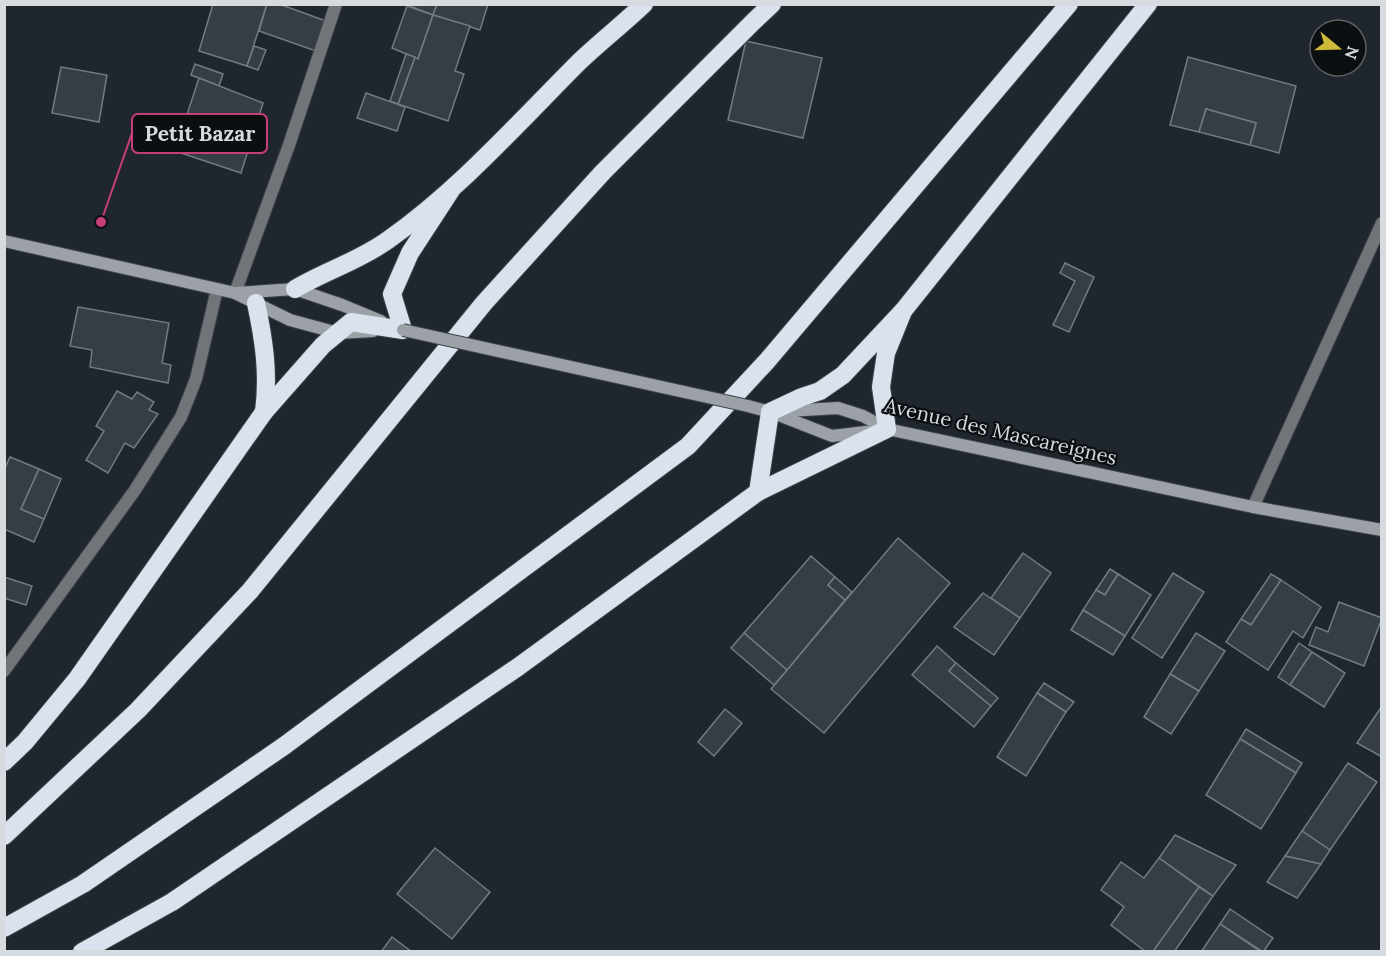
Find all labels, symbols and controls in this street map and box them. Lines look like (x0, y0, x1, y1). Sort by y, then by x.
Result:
north arrow (1308, 18, 1368, 78)
text: N (1341, 44, 1364, 62)
callout: Petit Bazar (132, 114, 267, 153)
text: Petit Bazar (145, 120, 255, 147)
street label: Avenue des Mascareignes (881, 392, 1120, 470)

